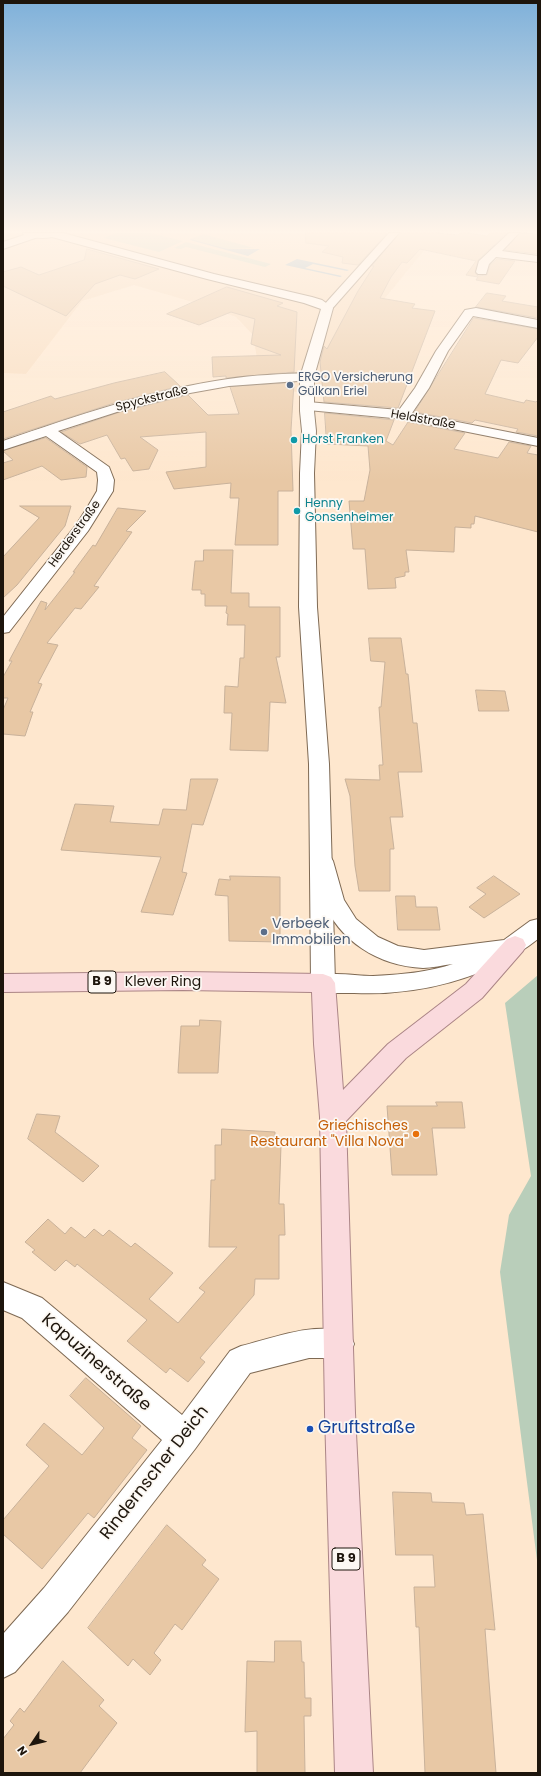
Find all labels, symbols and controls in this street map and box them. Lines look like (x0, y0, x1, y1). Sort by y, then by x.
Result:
place label: ERGO Versicherung Gülkan Eriel (298, 371, 413, 399)
marker: ERGO Versicherung Gülkan Eriel (285, 380, 295, 390)
street label: Spyckstraße (114, 383, 190, 415)
street label: Heldstraße (389, 407, 457, 433)
place label: Horst Franken (302, 433, 384, 447)
marker: Horst Franken (289, 435, 299, 445)
place label: Henny Gonsenheimer (305, 497, 393, 525)
street label: Herderstraße (46, 498, 104, 570)
marker: Henny Gonsenheimer (292, 506, 302, 516)
place label: Verbeek Immobilien (272, 916, 351, 948)
marker: Verbeek Immobilien (259, 927, 269, 937)
road number: B 9 (88, 971, 116, 993)
street label: Klever Ring (125, 974, 201, 990)
place label: Griechisches Restaurant "Villa Nova" (250, 1118, 408, 1150)
marker: Griechisches Restaurant "Villa Nova" (411, 1129, 421, 1139)
street label: Kapuzinerstraße (37, 1310, 155, 1416)
street label: Rindernscher Deich (96, 1402, 214, 1544)
place label: Gruftstraße (318, 1419, 415, 1439)
marker: Gruftstraße (305, 1424, 315, 1434)
road number: B 9 (332, 1548, 360, 1570)
north arrow (12, 1724, 52, 1764)
text: N (13, 1743, 31, 1759)

